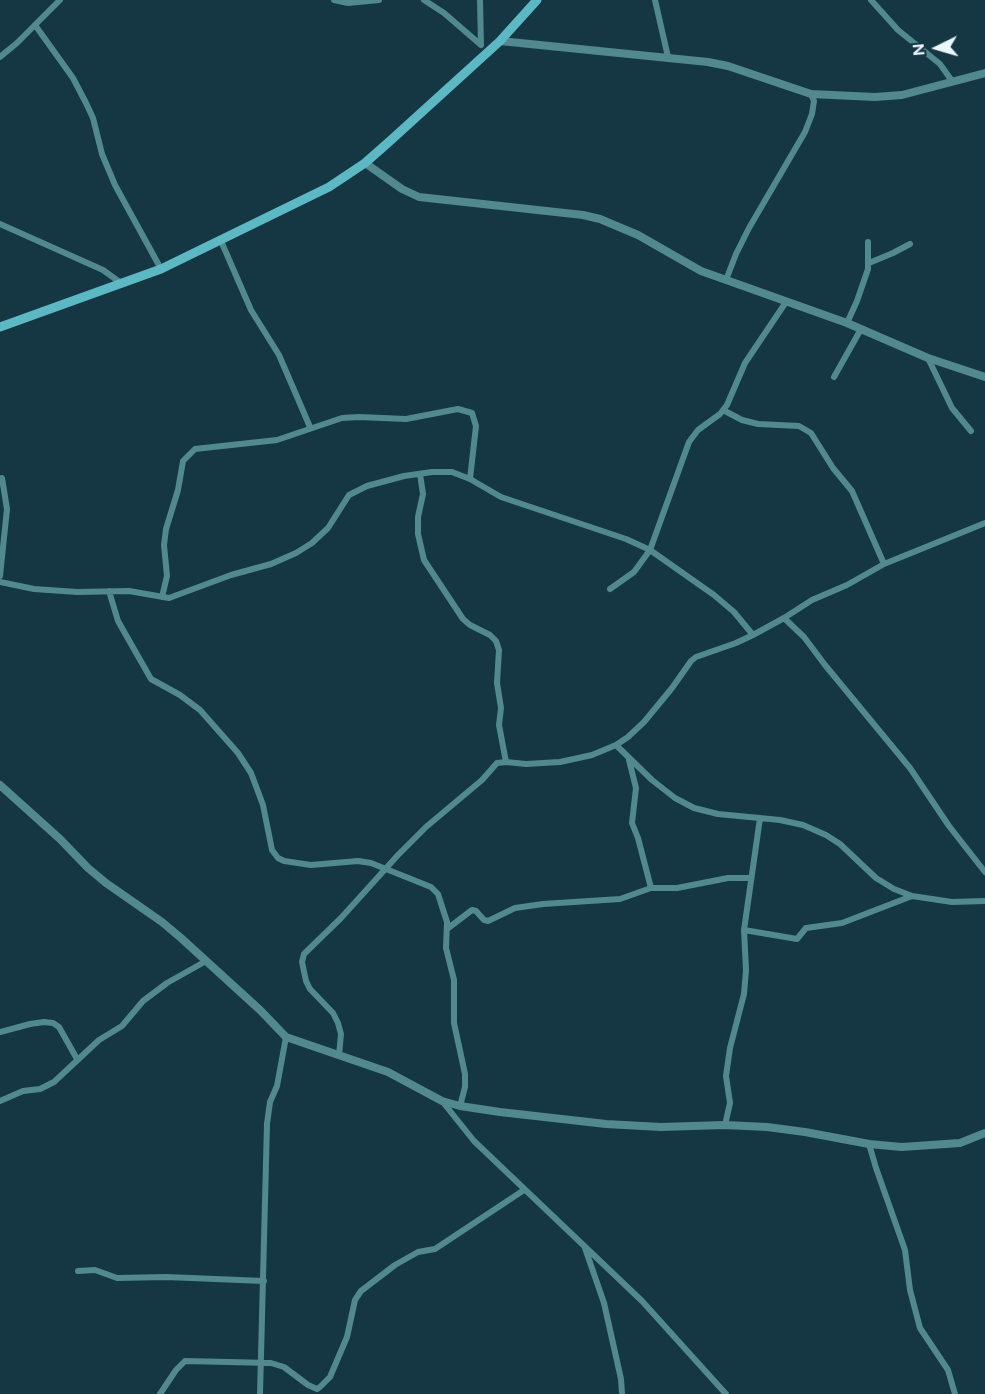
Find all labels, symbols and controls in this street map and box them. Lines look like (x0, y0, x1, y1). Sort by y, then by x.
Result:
north arrow (907, 18, 967, 78)
text: N (909, 43, 929, 57)

